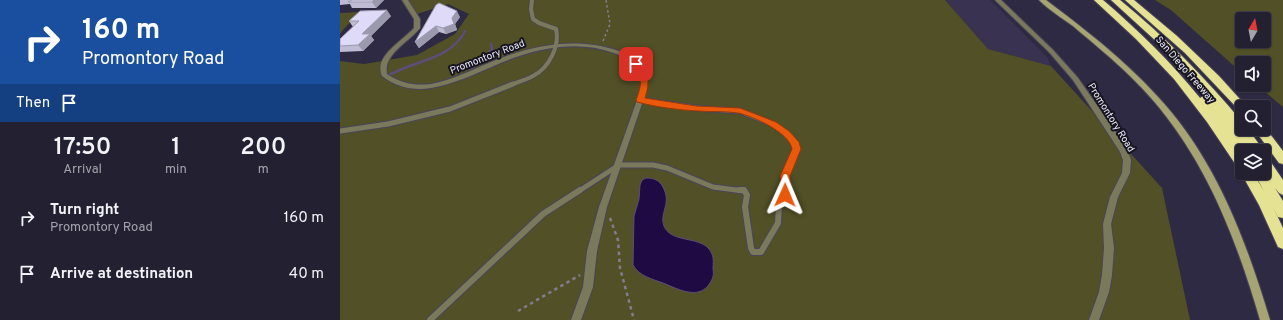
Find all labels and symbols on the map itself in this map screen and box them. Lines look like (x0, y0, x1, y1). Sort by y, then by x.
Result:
north arrow (1235, 12, 1271, 48)
street label: San Diego Freeway (1152, 34, 1218, 106)
street label: Promontory Road (448, 37, 527, 78)
pin (619, 47, 653, 81)
street label: Promontory Road (1084, 81, 1137, 155)
position arrow (764, 174, 806, 216)

